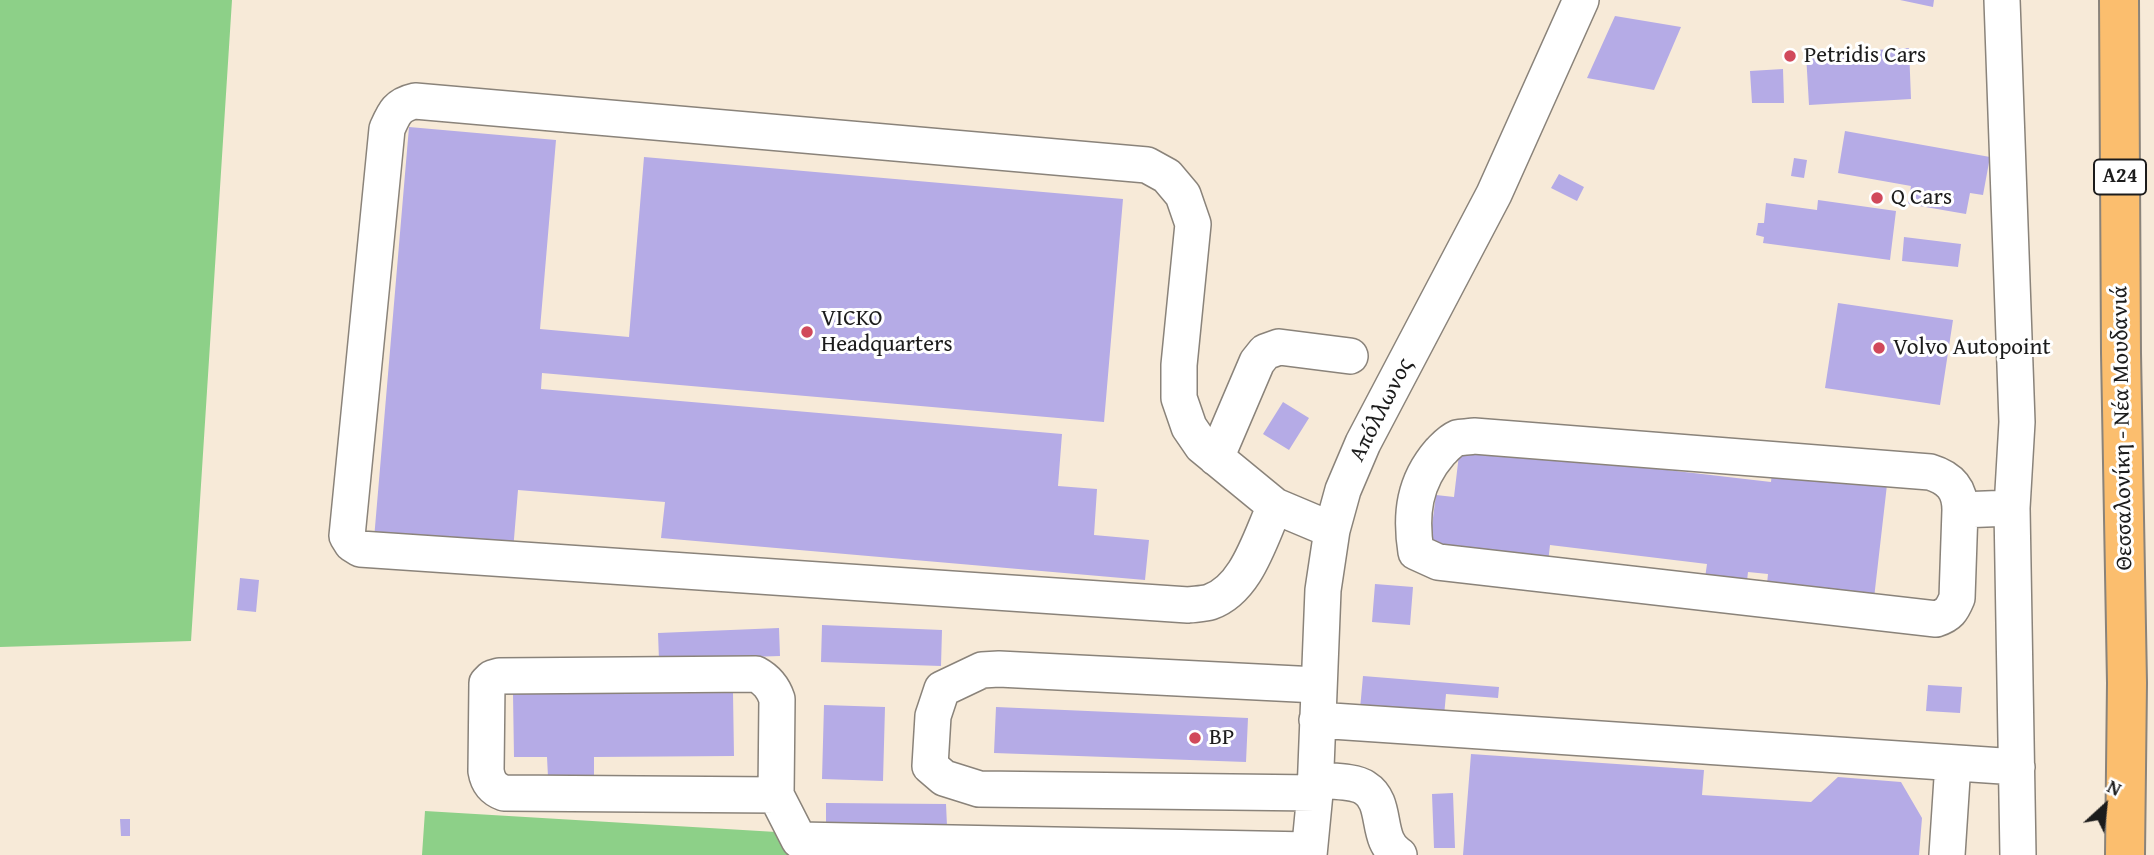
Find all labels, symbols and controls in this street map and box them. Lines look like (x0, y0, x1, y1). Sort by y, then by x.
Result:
place label: Petridis Cars (1804, 42, 1926, 70)
marker: Petridis Cars (1782, 48, 1798, 64)
road number: Α24 (2094, 160, 2146, 194)
place label: Q Cars (1891, 184, 1952, 212)
marker: Q Cars (1869, 190, 1885, 206)
street label: Θεσσαλονίκη - Νέα Μουδανιά (2107, 285, 2139, 571)
place label: VICKO Headquarters (821, 305, 953, 359)
marker: VICKO Headquarters (799, 324, 815, 340)
place label: Volvo Autopoint (1893, 334, 2051, 362)
marker: Volvo Autopoint (1871, 340, 1887, 356)
street label: Απόλλωνος (1344, 354, 1420, 466)
place label: BP (1209, 724, 1234, 752)
marker: BP (1187, 730, 1203, 746)
north arrow (2070, 771, 2140, 841)
text: N (2103, 772, 2127, 803)

